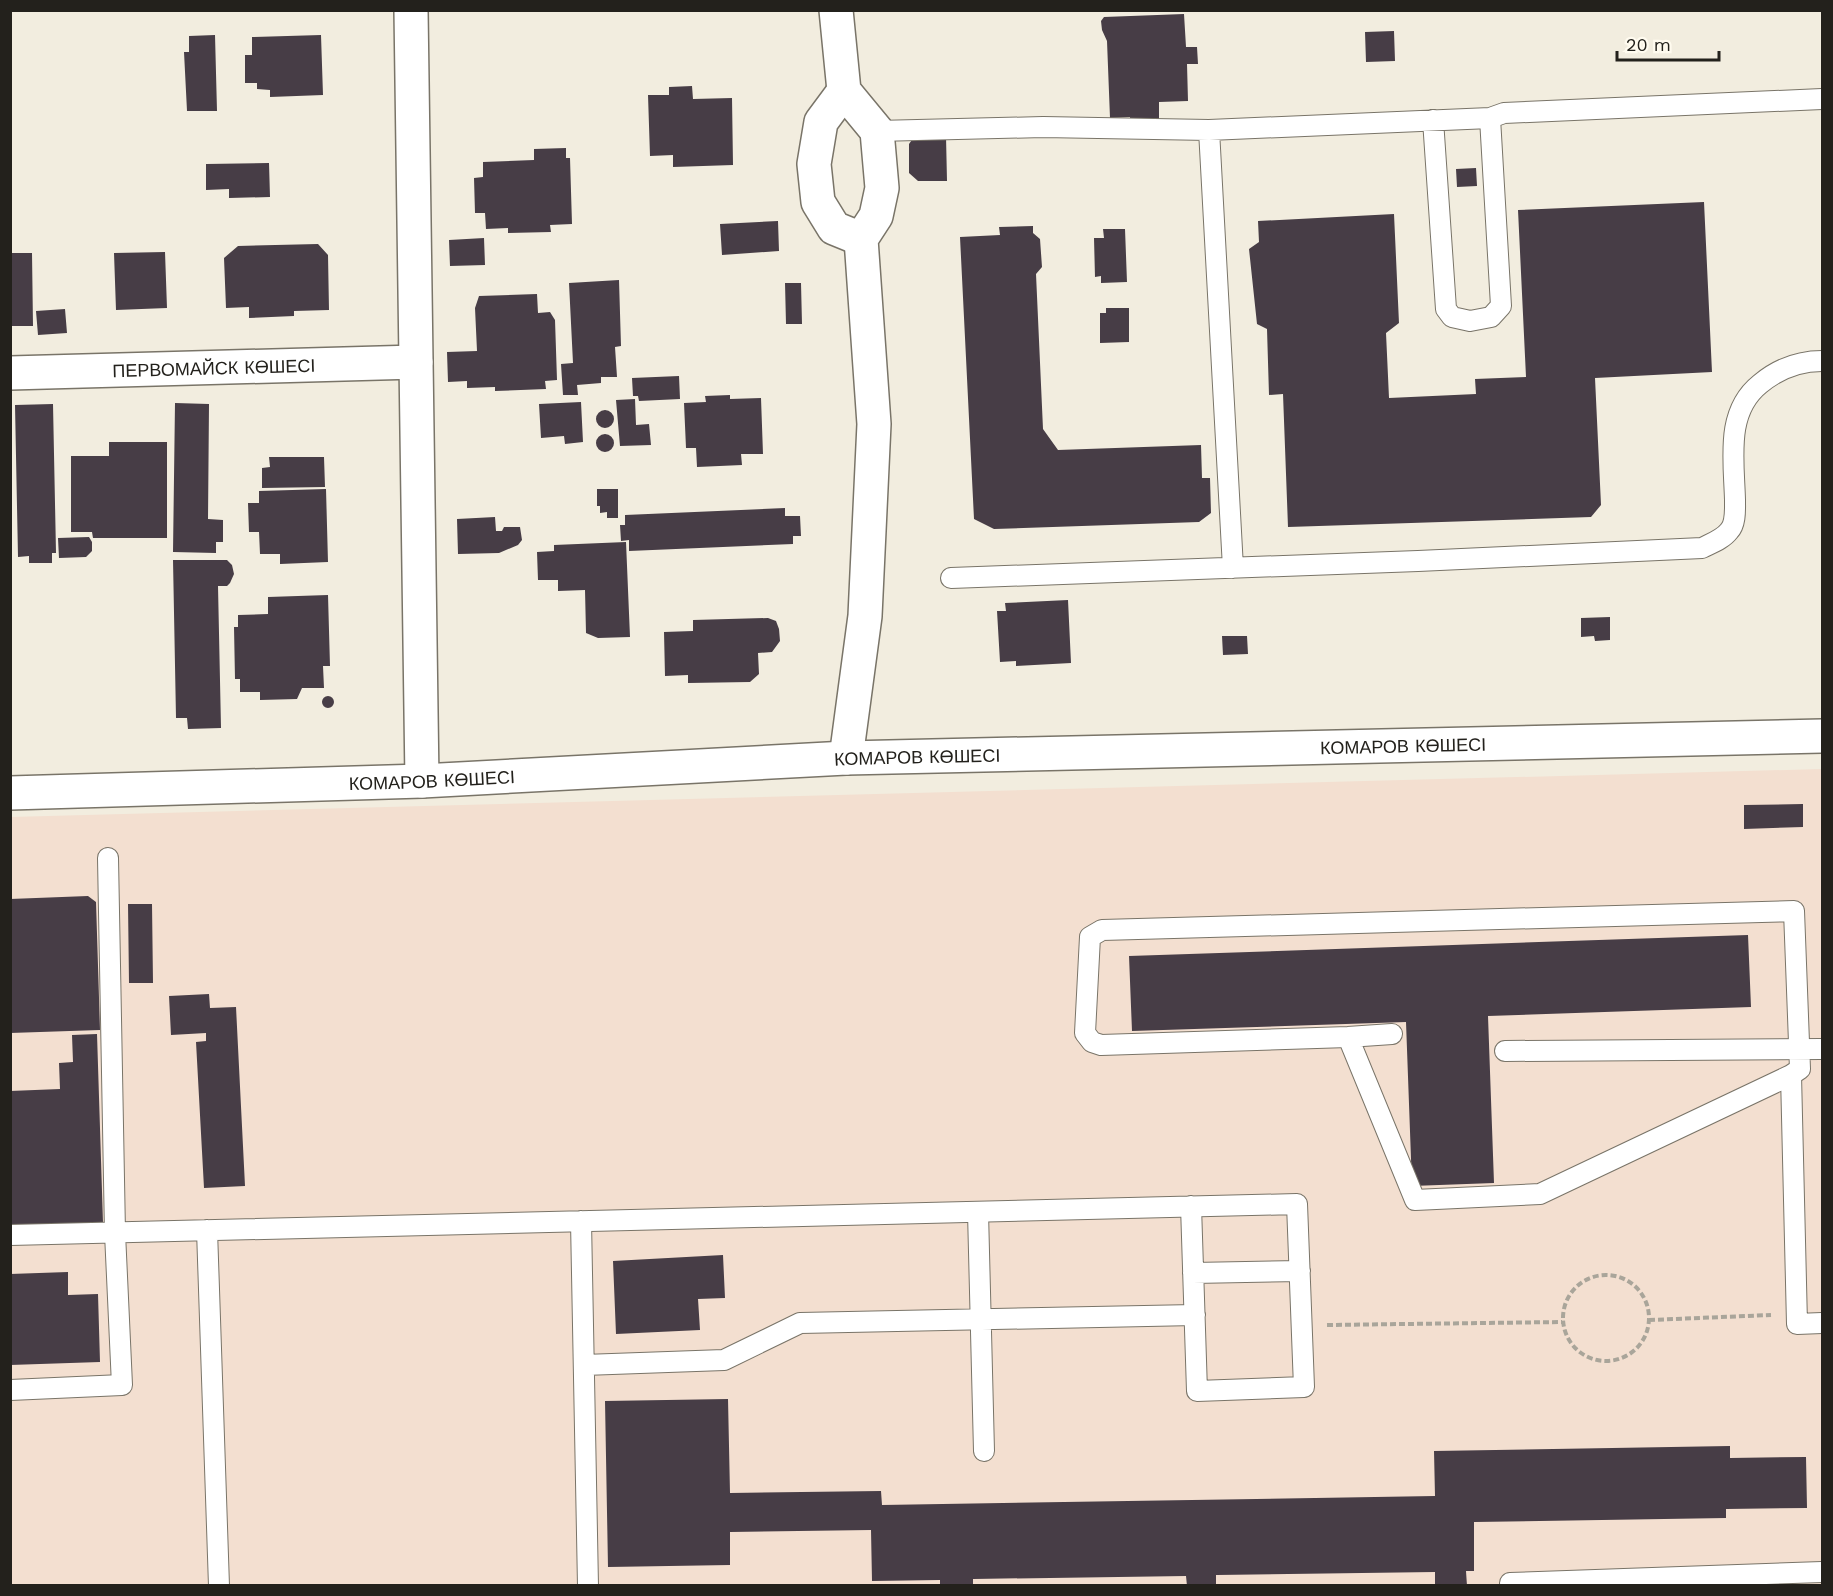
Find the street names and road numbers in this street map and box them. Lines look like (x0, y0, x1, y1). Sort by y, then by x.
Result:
street label: ПЕРВОМАЙСК КӨШЕСІ (112, 354, 316, 381)
street label: КОМАРОВ КӨШЕСІ (1320, 733, 1486, 758)
street label: КОМАРОВ КӨШЕСІ (834, 744, 1000, 769)
street label: КОМАРОВ КӨШЕСІ (348, 765, 515, 794)

